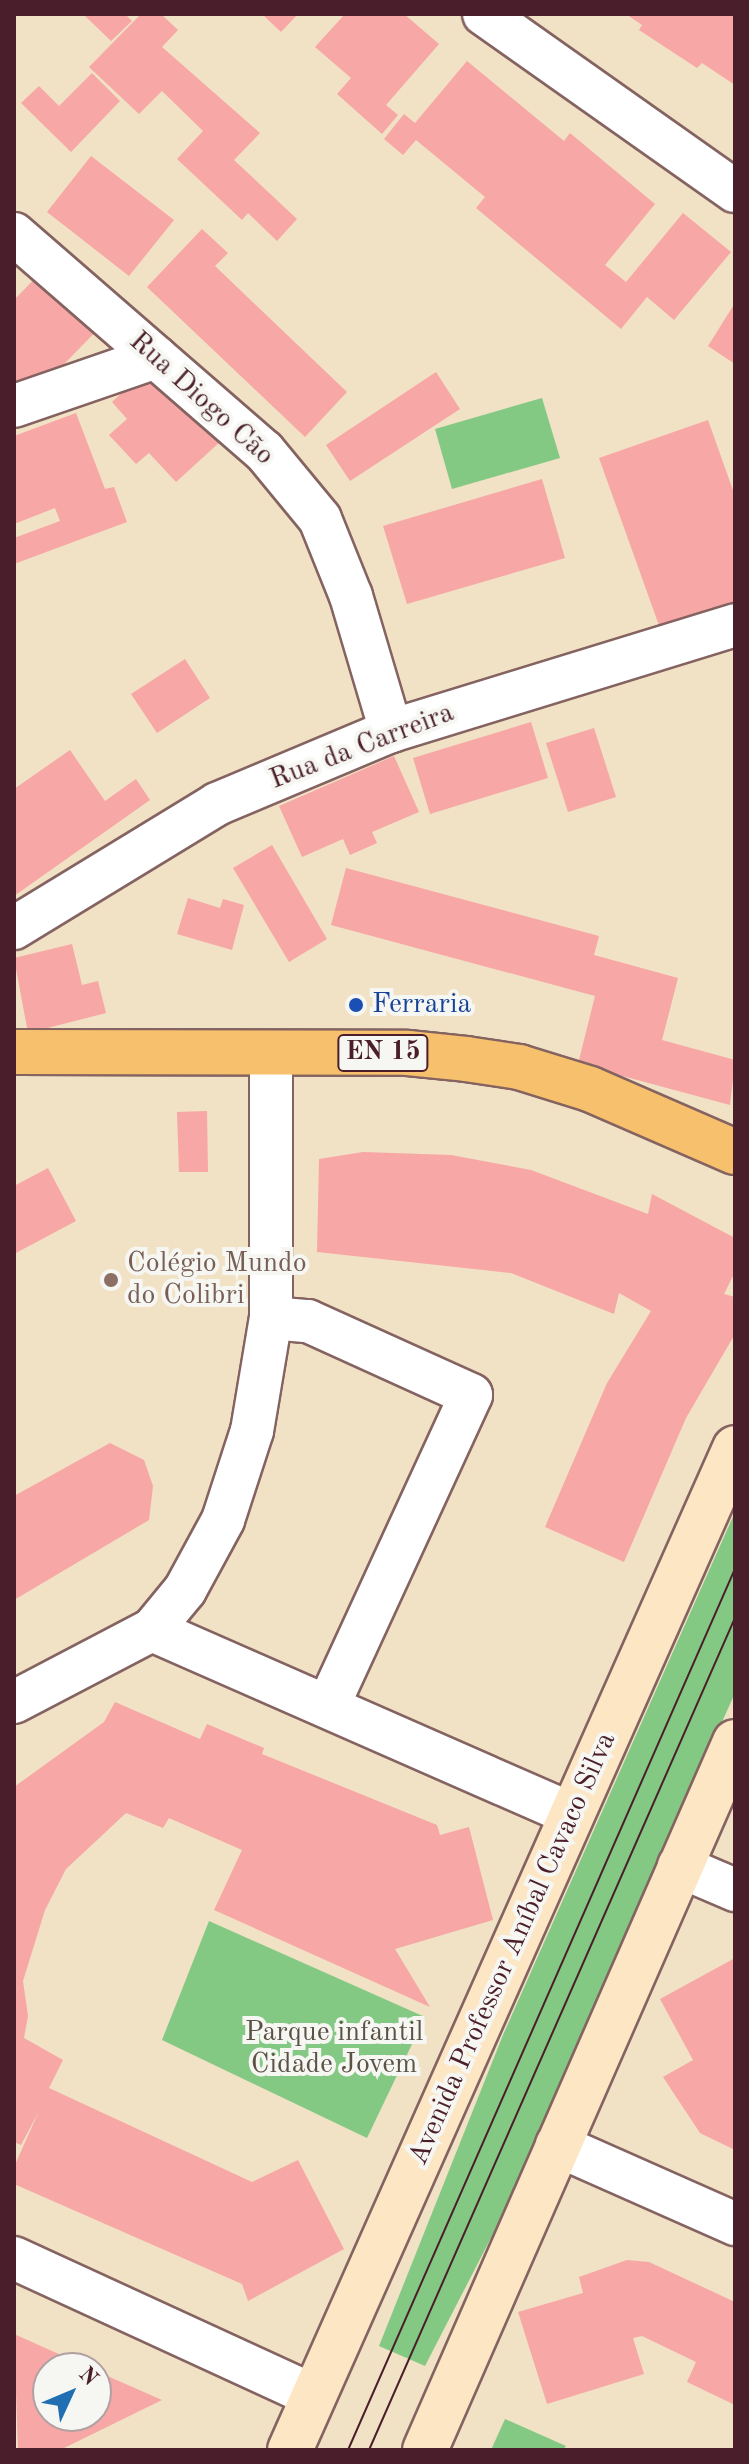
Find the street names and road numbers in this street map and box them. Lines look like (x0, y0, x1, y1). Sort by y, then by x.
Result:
street label: Rua Diogo Cão (122, 325, 280, 473)
street label: Rua da Carreira (265, 697, 459, 797)
road number: EN 15 (337, 1031, 429, 1075)
street label: Avenida Professor Aníbal Cavaco Silva (402, 1727, 624, 2171)

